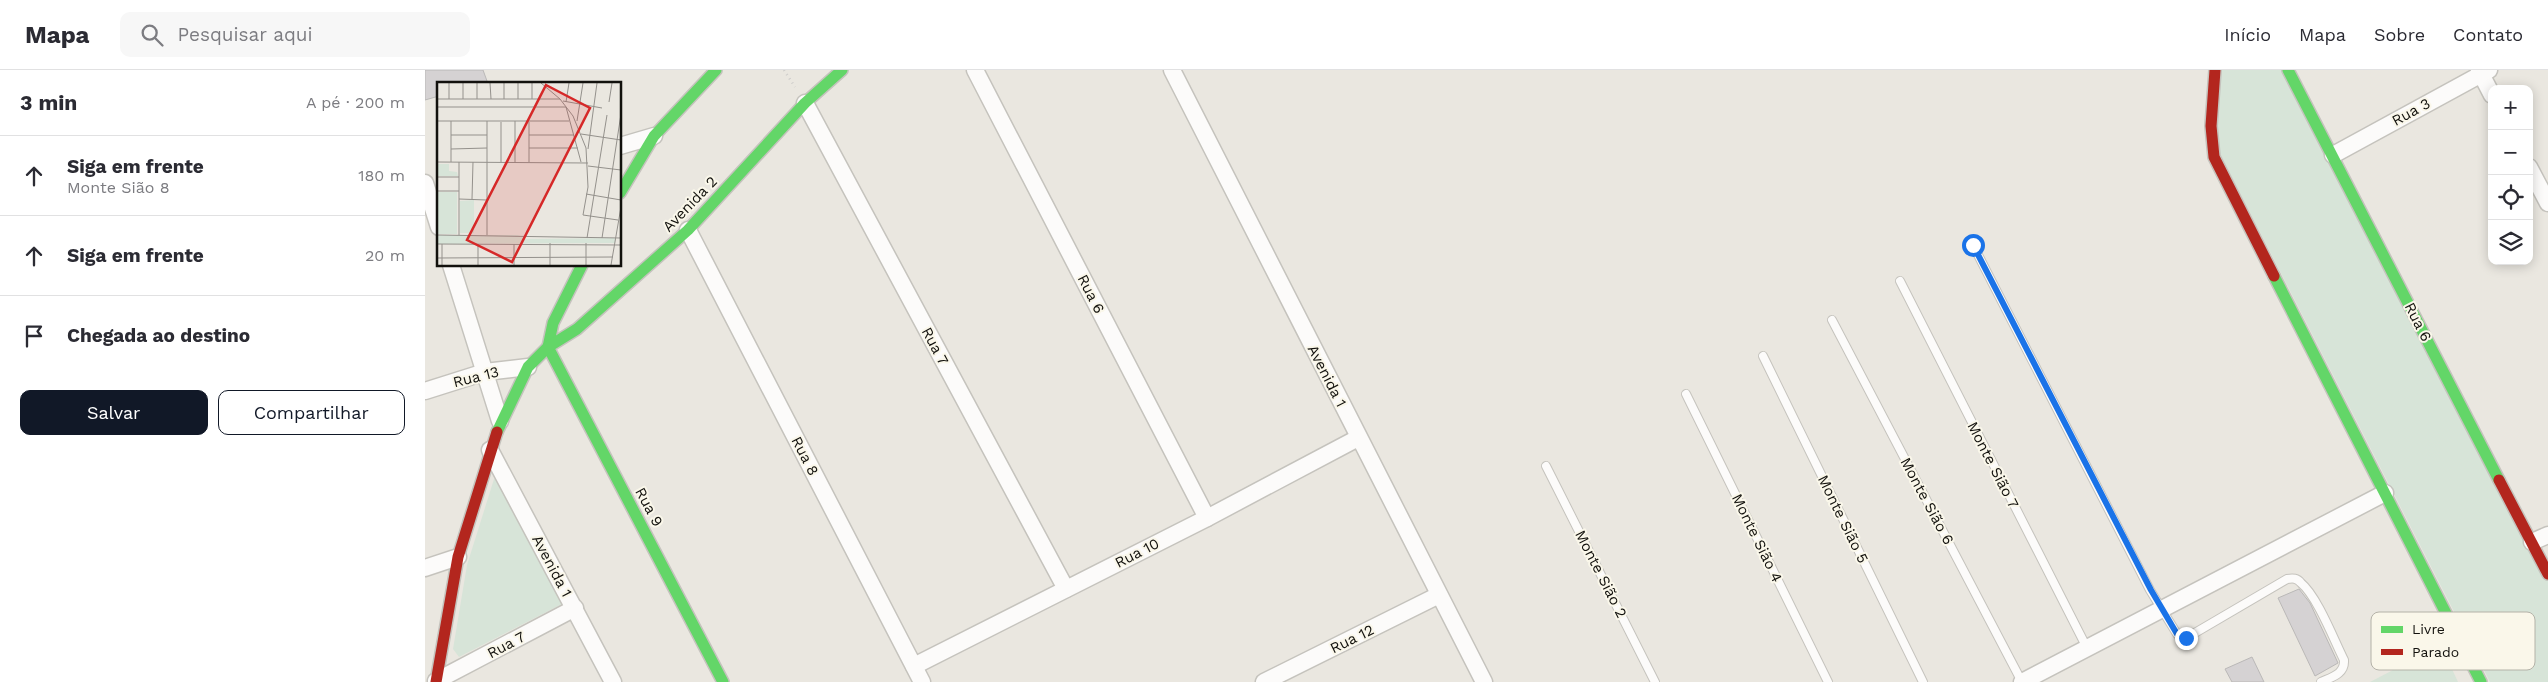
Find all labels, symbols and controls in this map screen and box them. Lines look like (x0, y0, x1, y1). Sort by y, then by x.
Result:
search box (120, 12, 470, 57)
text: Mapa (25, 21, 90, 49)
icon: search (138, 21, 166, 49)
text: Pesquisar aqui (178, 23, 313, 46)
text: Início (2224, 24, 2271, 45)
text: Mapa (2299, 24, 2346, 45)
text: Sobre (2374, 24, 2425, 45)
text: Contato (2453, 24, 2523, 45)
inset map (437, 82, 621, 266)
map controls (2488, 85, 2533, 265)
button: + (2488, 85, 2533, 130)
text: 3 min (20, 90, 77, 115)
text: A pé · 200 m (306, 93, 405, 112)
street label: Rua 3 (2389, 94, 2433, 130)
button: − (2488, 130, 2533, 175)
text: Siga em frente (67, 155, 204, 178)
icon: ahead (20, 162, 48, 190)
text: 180 m (358, 166, 405, 185)
street label: Avenida 2 (659, 172, 721, 236)
button: locate (2488, 175, 2533, 220)
text: Monte Sião 8 (67, 178, 170, 197)
button: layers (2488, 220, 2533, 265)
route start (1962, 234, 1985, 257)
icon: ahead (20, 242, 48, 270)
text: Siga em frente (67, 244, 204, 267)
text: 20 m (365, 246, 405, 265)
street label: Rua 6 (1074, 271, 1108, 317)
street label: Rua 6 (2401, 299, 2435, 345)
icon: arrive (20, 322, 48, 350)
text: Chegada ao destino (67, 324, 250, 347)
street label: Rua 7 (918, 324, 952, 368)
street label: Avenida 1 (1304, 342, 1350, 410)
street label: Rua 13 (451, 363, 501, 391)
button: Salvar (20, 390, 208, 435)
button: Compartilhar (218, 390, 405, 435)
street label: Monte Sião 7 (1963, 419, 2023, 511)
street label: Rua 8 (788, 433, 822, 479)
street label: Monte Sião 6 (1896, 454, 1958, 548)
street label: Monte Sião 5 (1814, 472, 1872, 566)
street label: Rua 9 (631, 484, 667, 530)
street label: Monte Sião 4 (1728, 491, 1786, 585)
street label: Monte Sião 2 (1571, 527, 1631, 621)
street label: Avenida 1 (528, 532, 576, 600)
street label: Rua 10 (1112, 534, 1162, 572)
legend (2371, 612, 2535, 670)
street label: Rua 12 (1327, 621, 1377, 657)
text: Livre (2412, 621, 2445, 637)
route end (2175, 627, 2198, 650)
street label: Rua 7 (484, 628, 528, 662)
text: Parado (2412, 644, 2459, 660)

